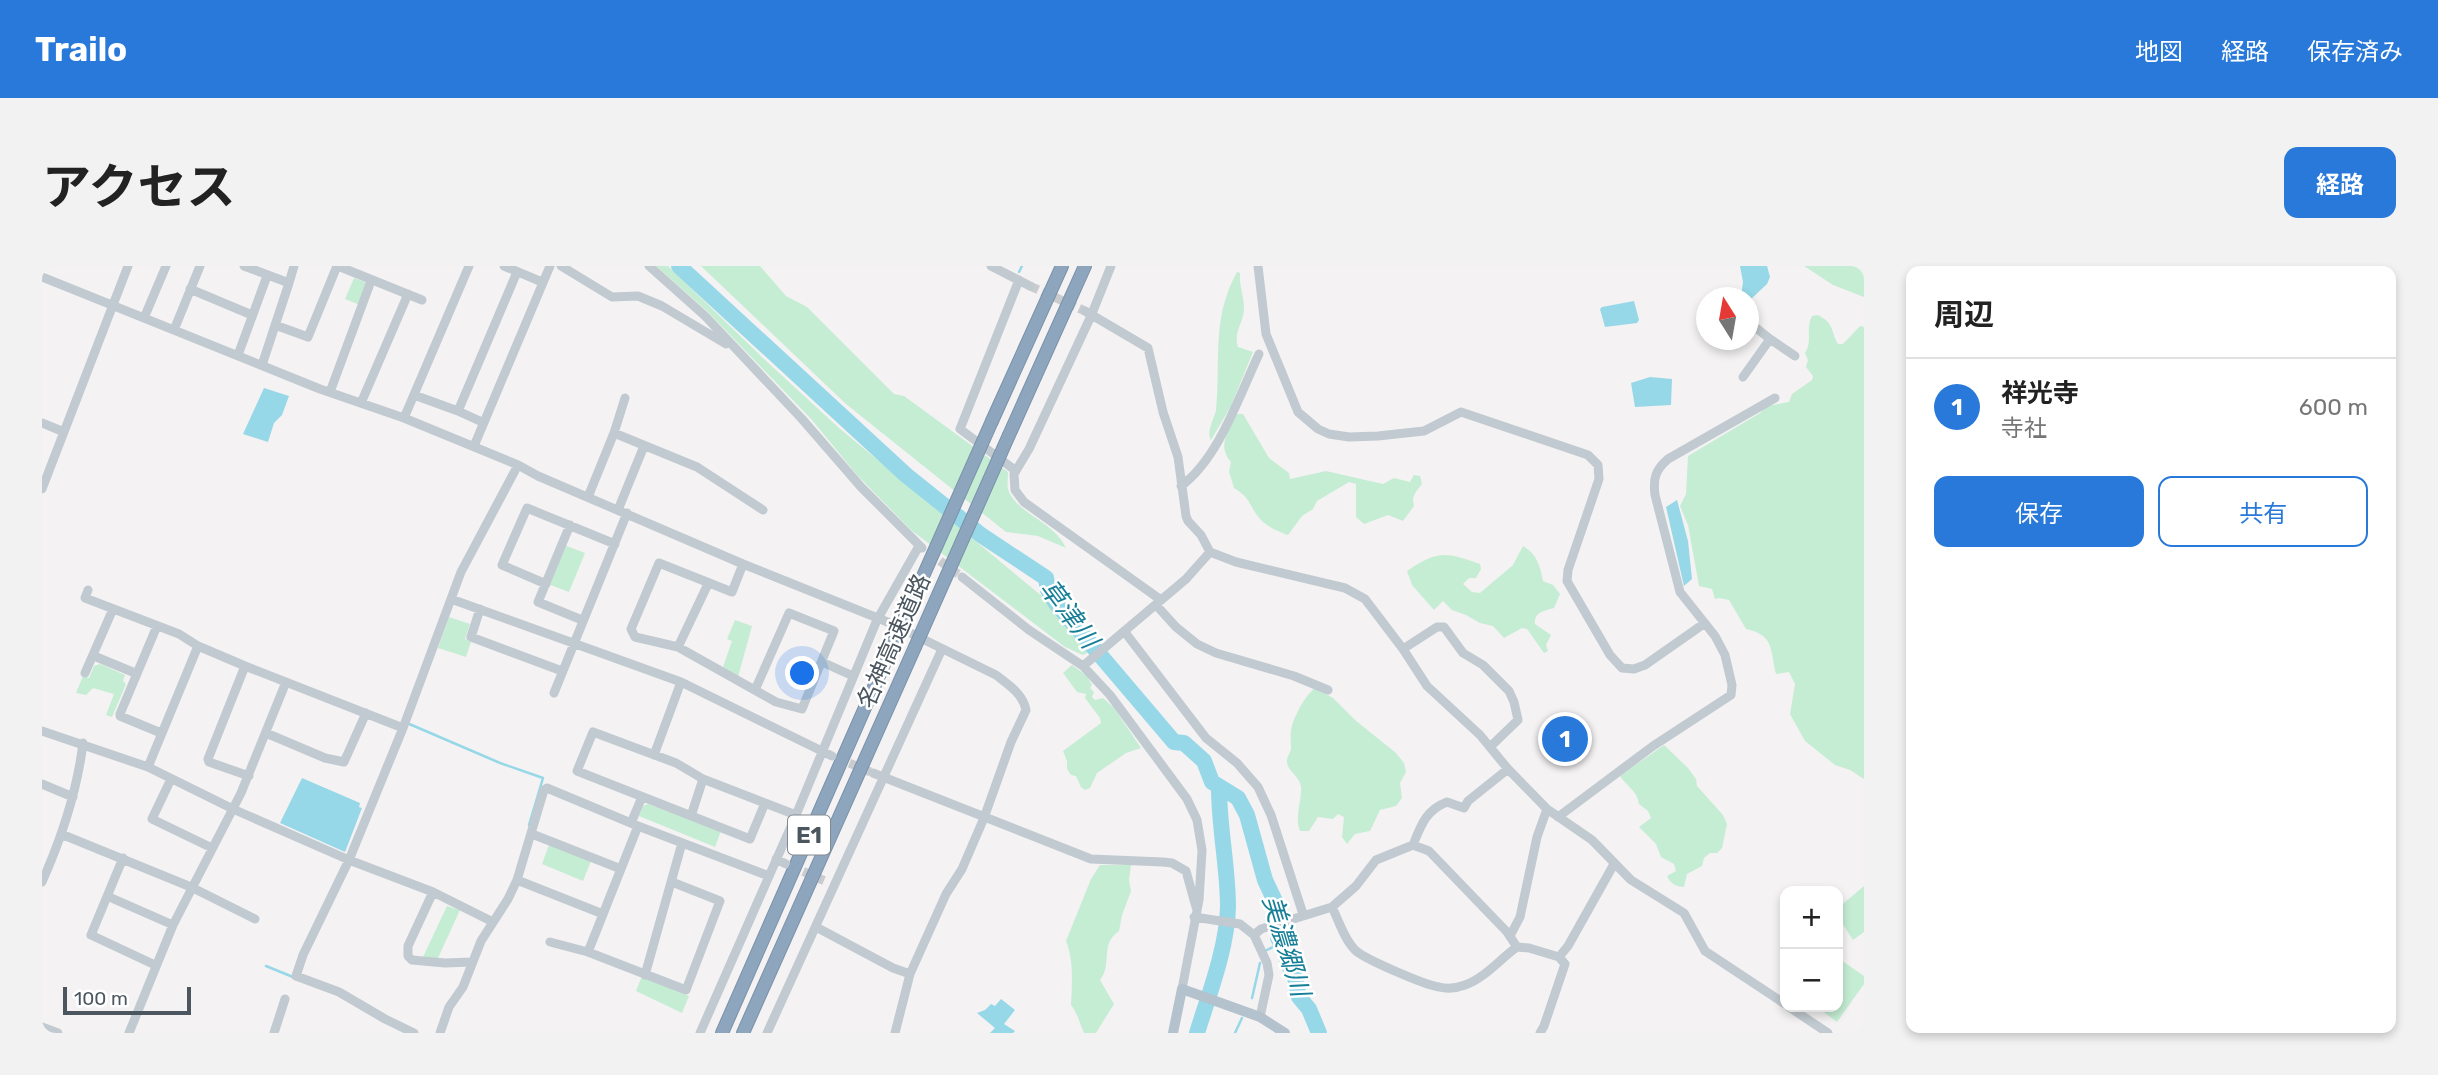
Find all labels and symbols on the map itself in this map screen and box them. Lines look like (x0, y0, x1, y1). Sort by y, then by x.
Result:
north arrow (1696, 287, 1759, 350)
street label: 名神高速道路 (852, 570, 936, 712)
water label: 草津川 (1033, 574, 1107, 657)
your location (785, 656, 819, 690)
pin: 1 (1542, 713, 1588, 765)
road number: E1 (788, 816, 830, 855)
water label: 美濃郷川 (1256, 892, 1317, 1003)
scale bar (63, 984, 191, 1016)

